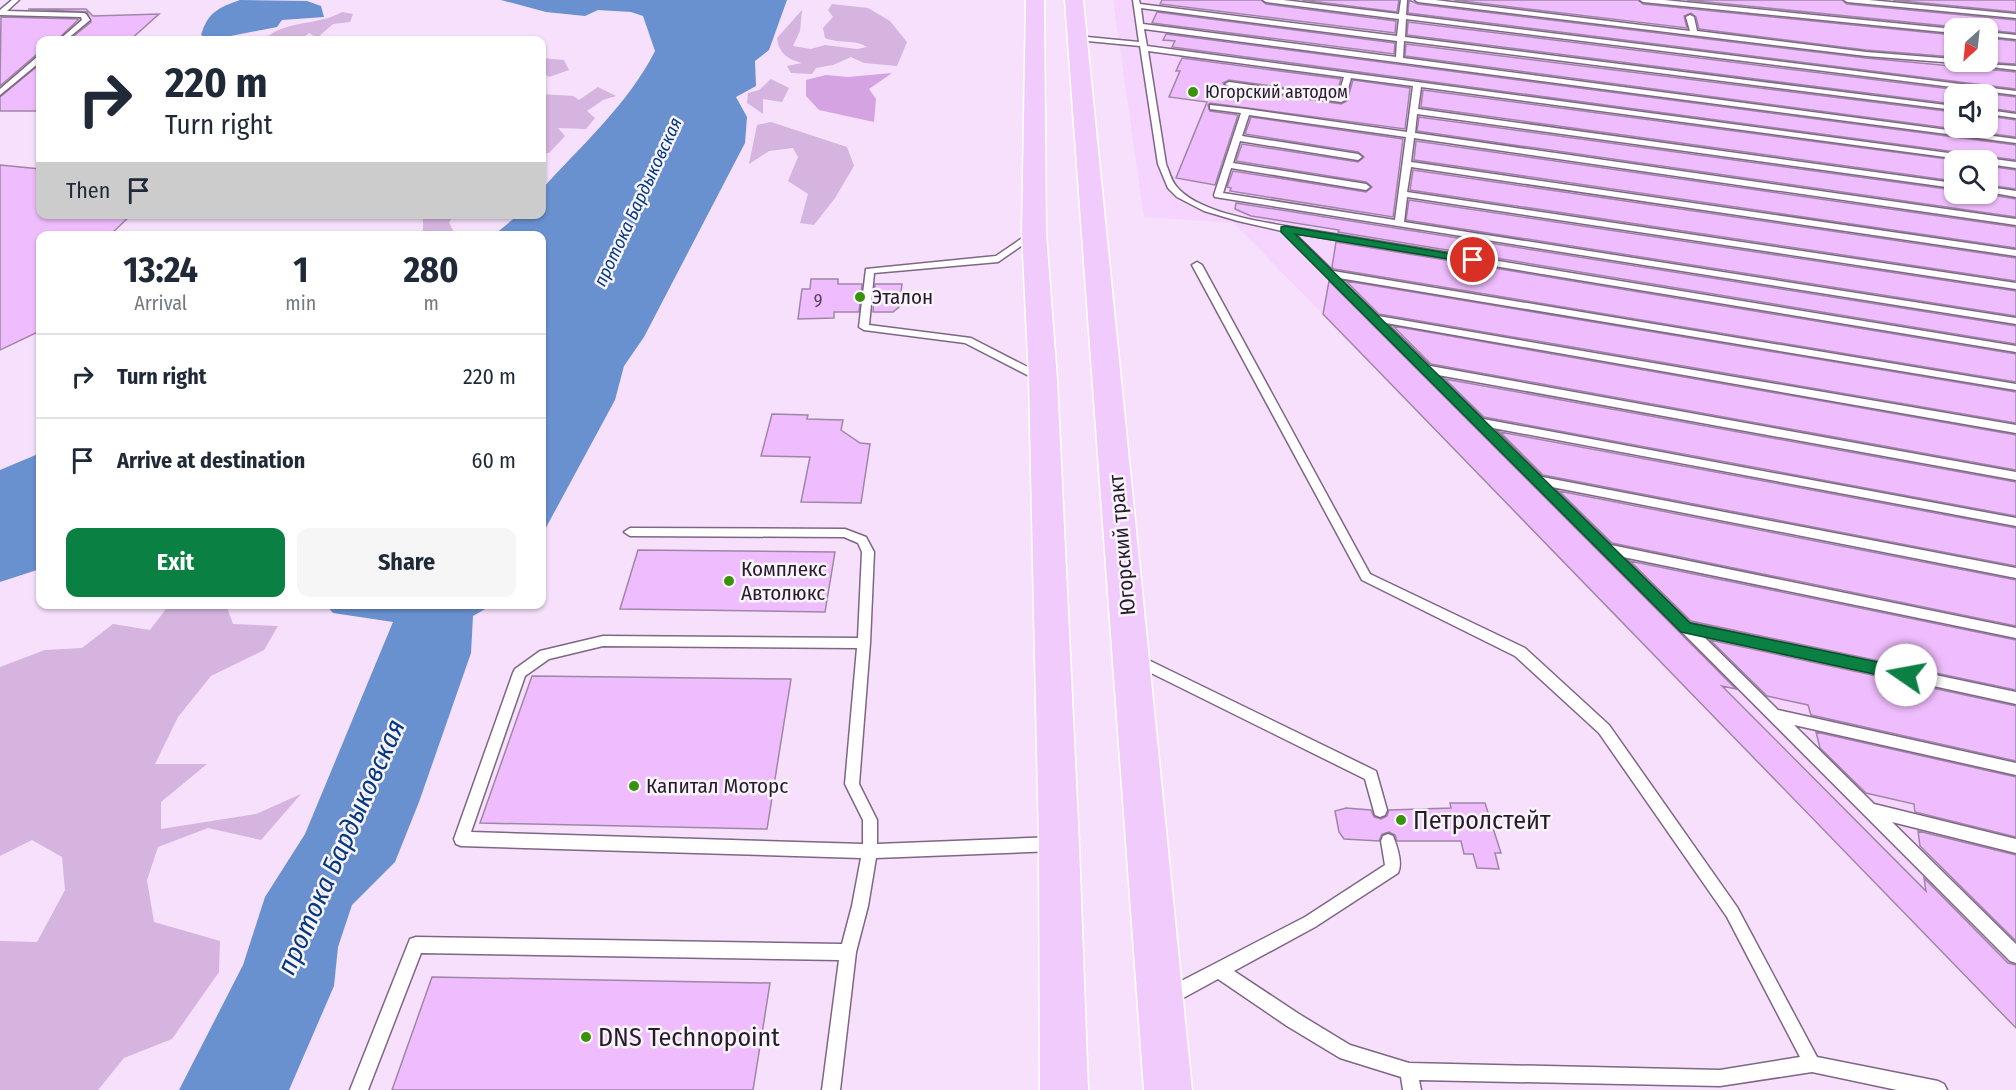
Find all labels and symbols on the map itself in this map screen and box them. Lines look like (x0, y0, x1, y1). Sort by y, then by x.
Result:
north arrow (1944, 18, 1998, 72)
place label: Югорский автодом (1205, 81, 1348, 103)
marker: Югорский автодом (1186, 85, 1200, 99)
water label: протока Бардыковская (589, 114, 687, 290)
pin (1447, 234, 1498, 285)
place label: Эталон (872, 284, 933, 310)
house number: 9 (814, 290, 822, 312)
marker: Эталон (853, 290, 867, 304)
street label: Югорский тракт (1103, 473, 1141, 617)
place label: Комплекс Автолюкс (741, 556, 827, 606)
marker: Комплекс Автолюкс (722, 574, 736, 588)
position arrow (1874, 643, 1938, 707)
water label: протока Бардыковская (270, 714, 412, 980)
place label: Капитал Моторс (646, 773, 788, 799)
marker: Капитал Моторс (627, 779, 641, 793)
place label: Петролстейт (1413, 805, 1551, 836)
marker: Петролстейт (1394, 813, 1408, 827)
place label: DNS Technopoint (598, 1022, 780, 1053)
marker: DNS Technopoint (579, 1030, 593, 1044)

